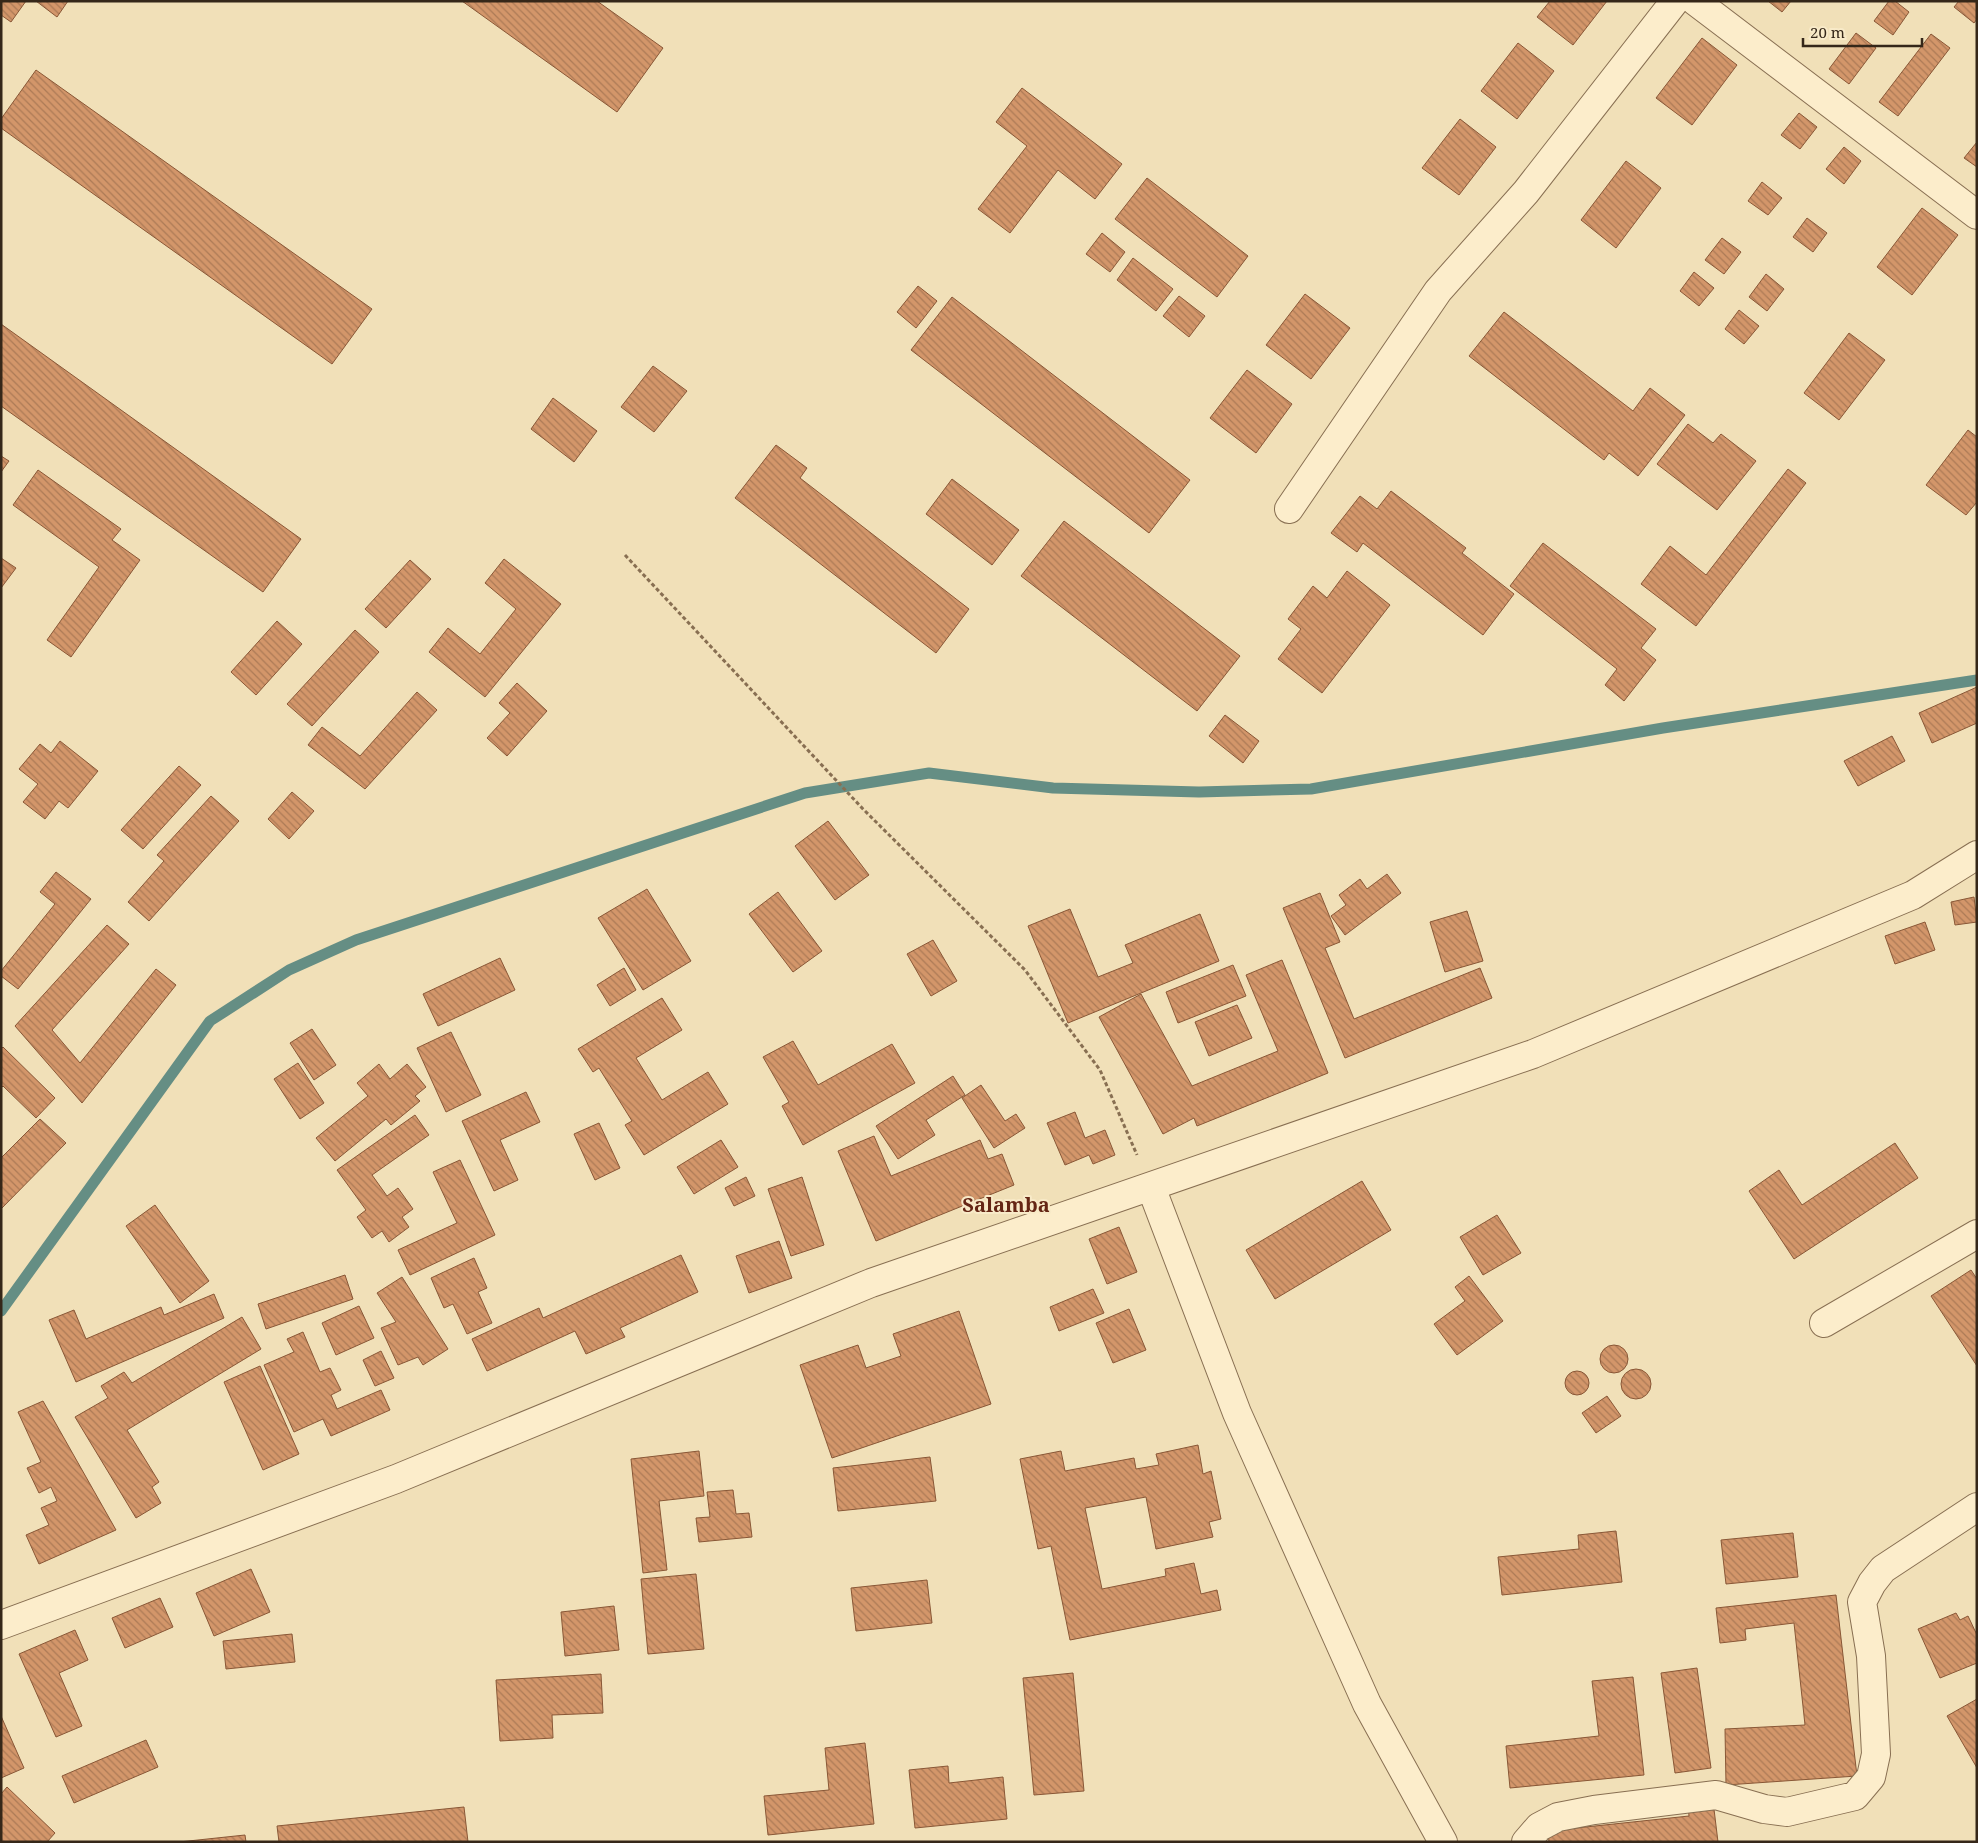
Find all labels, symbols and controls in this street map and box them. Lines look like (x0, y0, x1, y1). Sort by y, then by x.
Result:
scale bar (1803, 15, 1922, 47)
text: 20 m (1810, 22, 1845, 42)
district label: Salamba (962, 1191, 1050, 1218)

